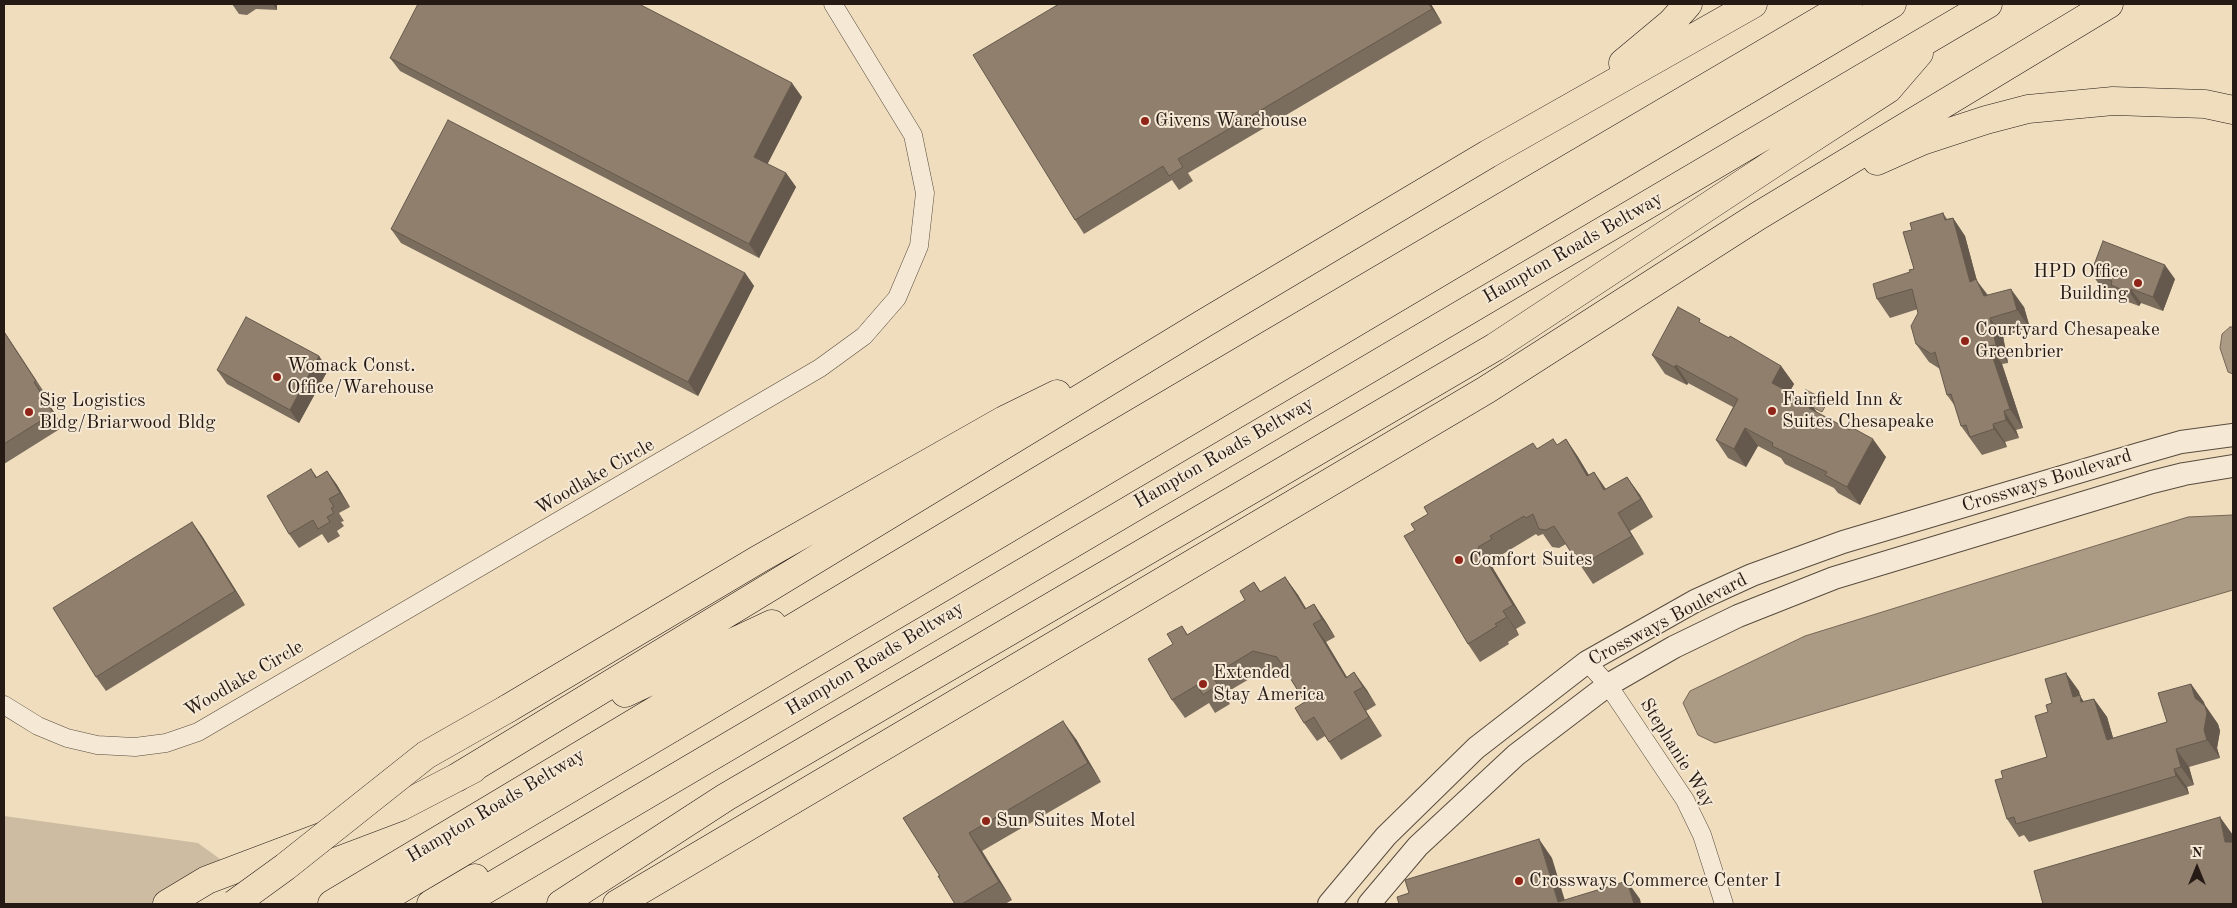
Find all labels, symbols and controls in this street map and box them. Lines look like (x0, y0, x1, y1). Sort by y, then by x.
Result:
place label: Givens Warehouse (1155, 110, 1307, 132)
marker: Givens Warehouse (1139, 115, 1151, 127)
street label: Hampton Roads Beltway (1479, 187, 1667, 309)
place label: HPD Office Building (2033, 261, 2128, 305)
marker: HPD Office Building (2132, 277, 2144, 289)
place label: Courtyard Chesapeake Greenbrier (1975, 319, 2160, 363)
marker: Courtyard Chesapeake Greenbrier (1959, 335, 1971, 347)
place label: Womack Const. Office/Warehouse (287, 355, 434, 399)
marker: Womack Const. Office/Warehouse (271, 371, 283, 383)
place label: Fairfield Inn & Suites Chesapeake (1782, 389, 1934, 433)
place label: Sig Logistics Bldg/Briarwood Bldg (39, 390, 216, 434)
street label: Hampton Roads Beltway (1130, 392, 1318, 514)
marker: Fairfield Inn & Suites Chesapeake (1766, 405, 1778, 417)
marker: Sig Logistics Bldg/Briarwood Bldg (23, 406, 35, 418)
street label: Woodlake Circle (531, 434, 659, 520)
street label: Crossways Boulevard (1959, 444, 2135, 518)
place label: Comfort Suites (1469, 549, 1592, 571)
marker: Comfort Suites (1453, 554, 1465, 566)
street label: Crossways Boulevard (1585, 569, 1751, 671)
street label: Hampton Roads Beltway (782, 597, 968, 721)
street label: Woodlake Circle (180, 636, 308, 722)
place label: Extended Stay America (1213, 662, 1325, 706)
marker: Extended Stay America (1197, 678, 1209, 690)
street label: Stephanie Way (1634, 694, 1720, 812)
street label: Hampton Roads Beltway (403, 744, 589, 868)
place label: Sun Suites Motel (996, 810, 1135, 832)
marker: Sun Suites Motel (980, 815, 992, 827)
north arrow (2172, 843, 2222, 893)
text: N (2192, 846, 2202, 860)
place label: Crossways Commerce Center I (1529, 870, 1781, 892)
marker: Crossways Commerce Center I (1513, 875, 1525, 887)

